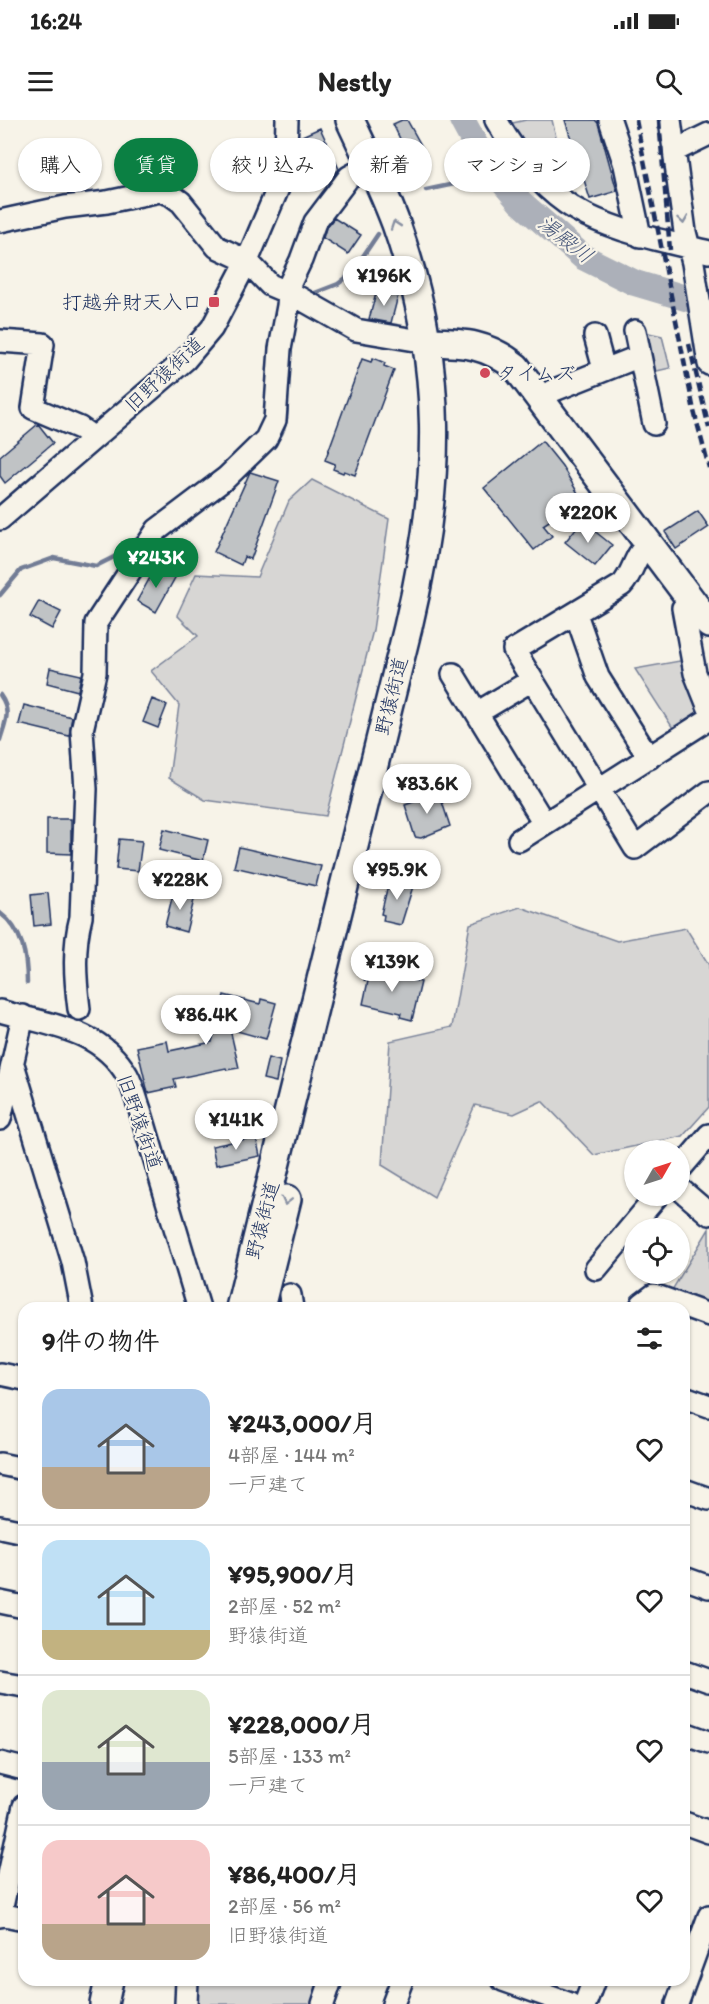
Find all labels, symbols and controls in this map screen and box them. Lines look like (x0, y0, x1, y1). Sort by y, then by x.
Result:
text: 16:24 (30, 8, 82, 35)
icon: menu (24, 65, 57, 98)
text: Nestly (318, 65, 391, 98)
icon: search (652, 65, 685, 98)
chip: 購入 (18, 138, 102, 192)
chip: 賃貸 (114, 138, 198, 192)
chip: 絞り込み (210, 138, 336, 192)
chip: 新着 (348, 138, 432, 192)
chip: マンション (444, 138, 590, 192)
water label: 湯殿川 (533, 210, 599, 268)
one-way arrow (677, 215, 689, 224)
one-way arrow (390, 220, 403, 231)
pin: ¥196K (342, 256, 426, 307)
text: ¥196K (357, 263, 411, 287)
place label: 打越弁財天入口 (62, 290, 202, 314)
marker: 打越弁財天入口 (207, 295, 221, 309)
street label: 旧野猿街道 (119, 331, 209, 417)
place label: タイムズ (497, 361, 575, 385)
marker: タイムズ (478, 366, 492, 380)
pin: ¥220K (546, 493, 630, 544)
text: ¥220K (559, 500, 617, 524)
pin: ¥243K (114, 538, 198, 589)
text: ¥243K (127, 545, 185, 569)
street label: 野猿街道 (370, 654, 412, 738)
pin: ¥83.6K (378, 764, 476, 815)
text: ¥83.6K (396, 771, 458, 795)
pin: ¥95.9K (348, 850, 446, 901)
text: ¥95.9K (367, 857, 427, 881)
pin: ¥228K (138, 860, 222, 911)
text: ¥228K (152, 867, 208, 891)
pin: ¥139K (350, 942, 434, 993)
text: ¥139K (365, 949, 419, 973)
pin: ¥86.4K (157, 995, 255, 1046)
text: ¥86.4K (175, 1002, 237, 1026)
street label: 旧野猿街道 (112, 1071, 168, 1173)
pin: ¥141K (194, 1100, 278, 1151)
text: ¥141K (209, 1107, 263, 1131)
north arrow (624, 1140, 690, 1206)
map controls (624, 1140, 690, 1284)
street label: 野猿街道 (240, 1178, 284, 1262)
one-way arrow (281, 1196, 294, 1206)
button: locate (624, 1218, 690, 1284)
icon: filters (633, 1322, 666, 1355)
text: 9件の物件 (42, 1325, 160, 1357)
text: ¥243,000/月 (228, 1407, 377, 1439)
icon: home (90, 1413, 162, 1485)
icon: heart (633, 1433, 666, 1466)
text: 4部屋 · 144 m² (228, 1443, 355, 1467)
text: 一戸建て (228, 1472, 308, 1496)
text: ¥95,900/月 (228, 1558, 359, 1590)
icon: home (90, 1564, 162, 1636)
icon: heart (633, 1584, 666, 1617)
text: 2部屋 · 52 m² (228, 1594, 341, 1618)
text: 野猿街道 (228, 1623, 308, 1647)
text: ¥228,000/月 (228, 1708, 375, 1740)
icon: home (90, 1714, 162, 1786)
icon: heart (633, 1734, 666, 1767)
text: 5部屋 · 133 m² (228, 1744, 351, 1768)
text: 一戸建て (228, 1773, 308, 1797)
text: ¥86,400/月 (228, 1858, 361, 1890)
icon: home (90, 1864, 162, 1936)
icon: heart (633, 1884, 666, 1917)
text: 2部屋 · 56 m² (228, 1894, 341, 1918)
text: 旧野猿街道 (228, 1923, 328, 1947)

